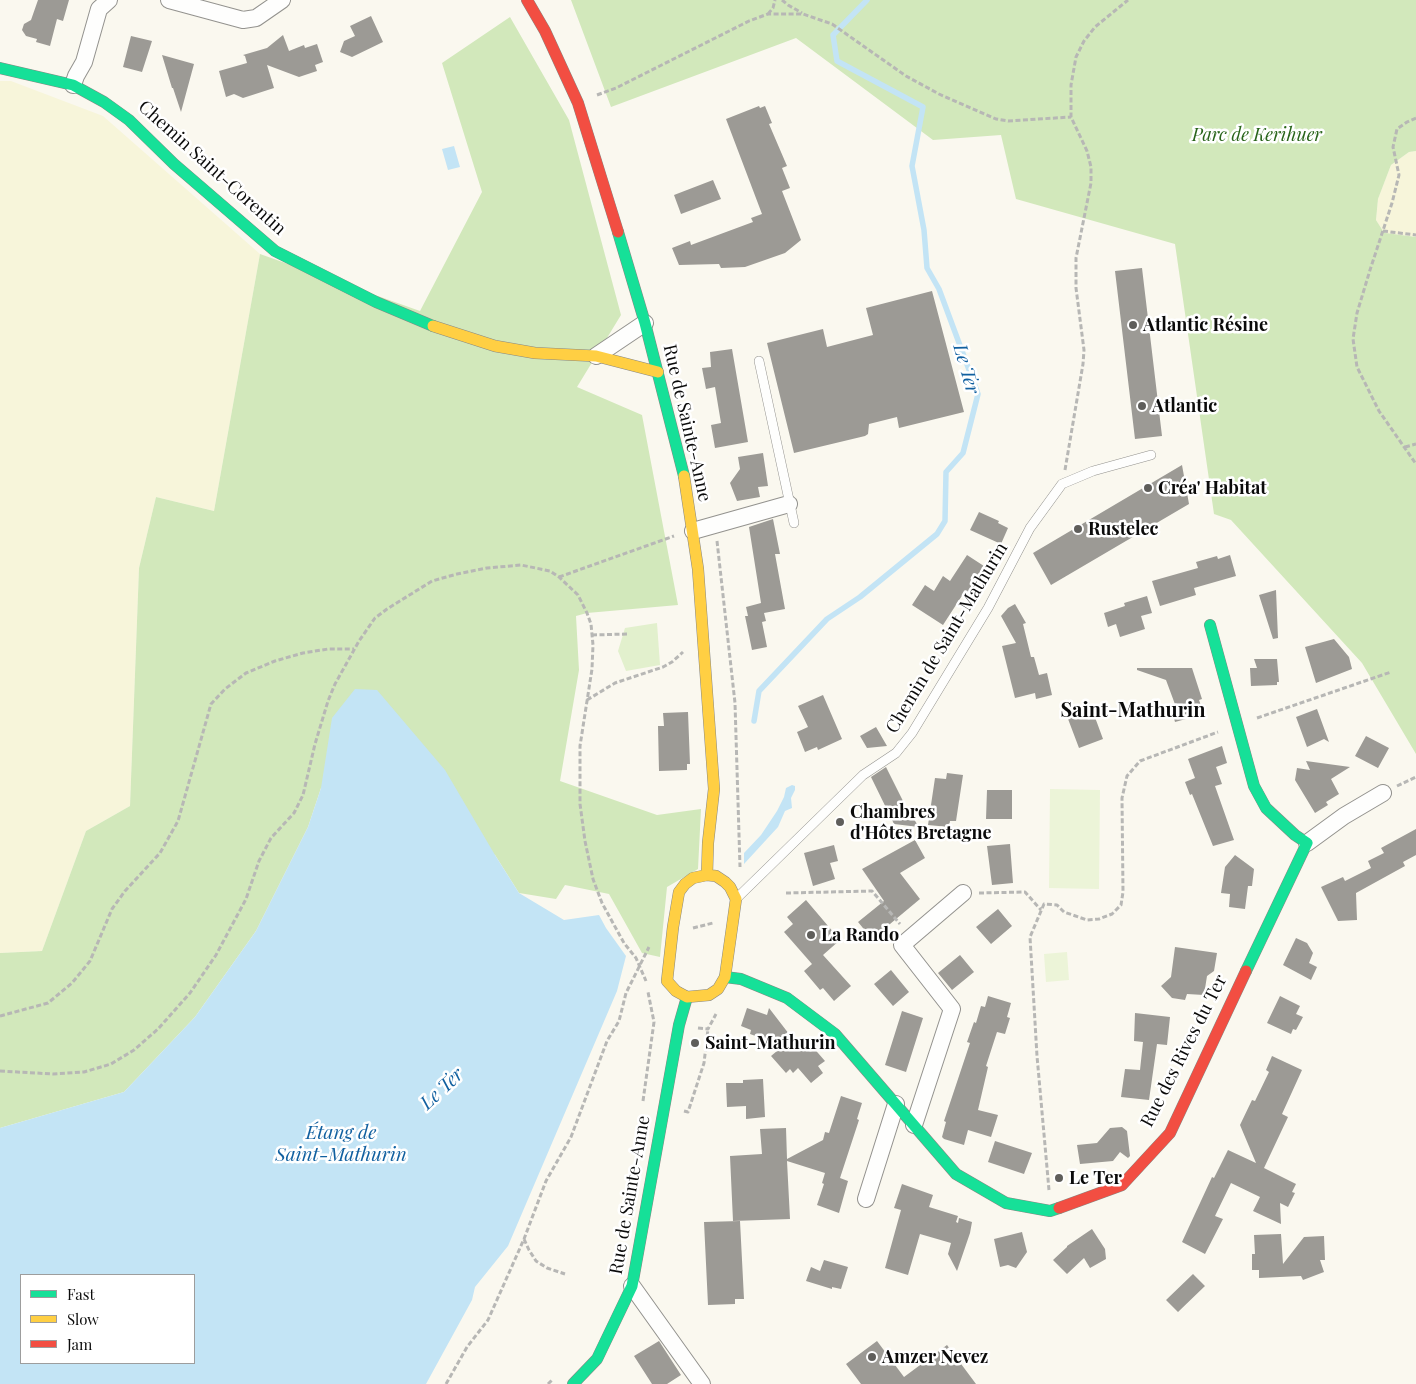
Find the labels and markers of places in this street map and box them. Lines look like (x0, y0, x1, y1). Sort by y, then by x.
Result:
place label: Atlantic Résine (1143, 314, 1268, 336)
marker: Atlantic Résine (1127, 319, 1139, 331)
place label: Atlantic (1152, 395, 1217, 417)
marker: Atlantic (1136, 400, 1148, 412)
place label: Créa' Habitat (1158, 477, 1267, 499)
marker: Créa' Habitat (1142, 482, 1154, 494)
place label: Rustelec (1088, 518, 1158, 540)
marker: Rustelec (1072, 523, 1084, 535)
place label: Chambres d'Hôtes Bretagne (850, 801, 992, 844)
marker: Chambres d'Hôtes Bretagne (834, 816, 846, 828)
place label: La Rando (821, 924, 899, 946)
marker: La Rando (805, 929, 817, 941)
place label: Saint-Mathurin (705, 1032, 836, 1054)
marker: Saint-Mathurin (689, 1037, 701, 1049)
place label: Le Ter (1069, 1167, 1122, 1189)
marker: Le Ter (1053, 1172, 1065, 1184)
place label: Amzer Nevez (882, 1346, 988, 1368)
marker: Amzer Nevez (866, 1351, 878, 1363)

